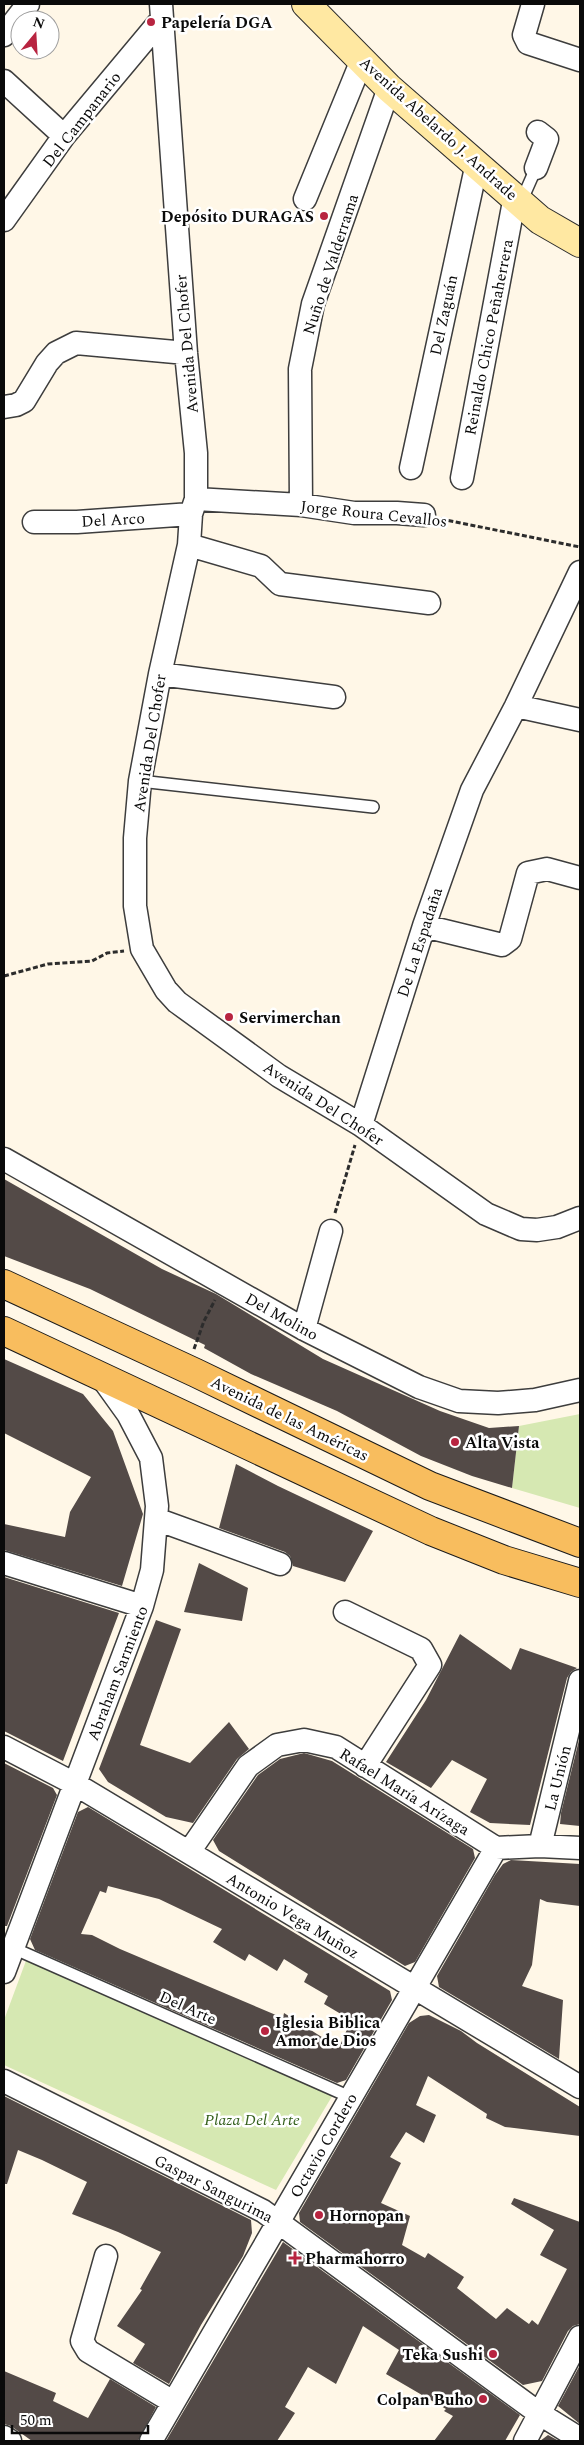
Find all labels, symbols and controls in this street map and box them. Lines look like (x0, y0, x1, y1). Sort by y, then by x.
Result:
north arrow (10, 10, 60, 60)
text: N (30, 11, 48, 35)
place label: Papelería DGA (161, 11, 273, 35)
marker: Papelería DGA (145, 16, 157, 28)
street label: Avenida Abelardo J. Andrade (354, 51, 523, 206)
street label: Del Campanario (37, 66, 127, 173)
street label: Nuño de Valderrama (297, 191, 365, 338)
place label: Depósito DURAGAS (161, 205, 314, 229)
marker: Depósito DURAGAS (318, 210, 330, 222)
street label: Reinaldo Chico Peñaherrera (458, 237, 520, 437)
street label: Avenida Del Chofer (169, 273, 205, 415)
street label: Del Zaguán (424, 273, 464, 358)
street label: Jorge Roura Cevallos (299, 494, 449, 534)
street label: Del Arco (81, 506, 145, 534)
street label: Avenida Del Chofer (127, 672, 173, 814)
street label: De La Espadaña (391, 884, 449, 1000)
place label: Servimerchan (239, 1006, 341, 1030)
marker: Servimerchan (223, 1011, 235, 1023)
street label: Avenida Del Chofer (258, 1056, 389, 1152)
street label: Del Molino (240, 1287, 323, 1347)
street label: Avenida de las Américas (206, 1370, 373, 1468)
place label: Alta Vista (465, 1431, 540, 1455)
marker: Alta Vista (449, 1436, 461, 1448)
street label: Abraham Sarmiento (81, 1602, 155, 1744)
street label: Rafael María Arízaga (335, 1742, 474, 1842)
street label: La Unión (538, 1743, 578, 1814)
street label: Antonio Vega Muñoz (221, 1867, 364, 1965)
street label: Del Arte (155, 1985, 220, 2031)
place label: Iglesia Biblica Amor de Dios (275, 2011, 381, 2053)
marker: Iglesia Biblica Amor de Dios (259, 2025, 271, 2037)
street label: Octavio Cordero (284, 2089, 364, 2202)
park label: Plaza Del Arte (204, 2108, 300, 2132)
street label: Gaspar Sangurima (150, 2149, 277, 2229)
place label: Hornopan (329, 2204, 404, 2228)
marker: Hornopan (313, 2209, 325, 2221)
place label: Pharmahorro (305, 2247, 405, 2271)
marker: Pharmahorro (289, 2252, 301, 2264)
place label: Teka Sushi (402, 2343, 483, 2367)
marker: Teka Sushi (487, 2348, 499, 2360)
place label: Colpan Buho (377, 2388, 473, 2412)
marker: Colpan Buho (477, 2393, 489, 2405)
scale bar (12, 2402, 149, 2434)
text: 50 m (20, 2409, 52, 2432)

